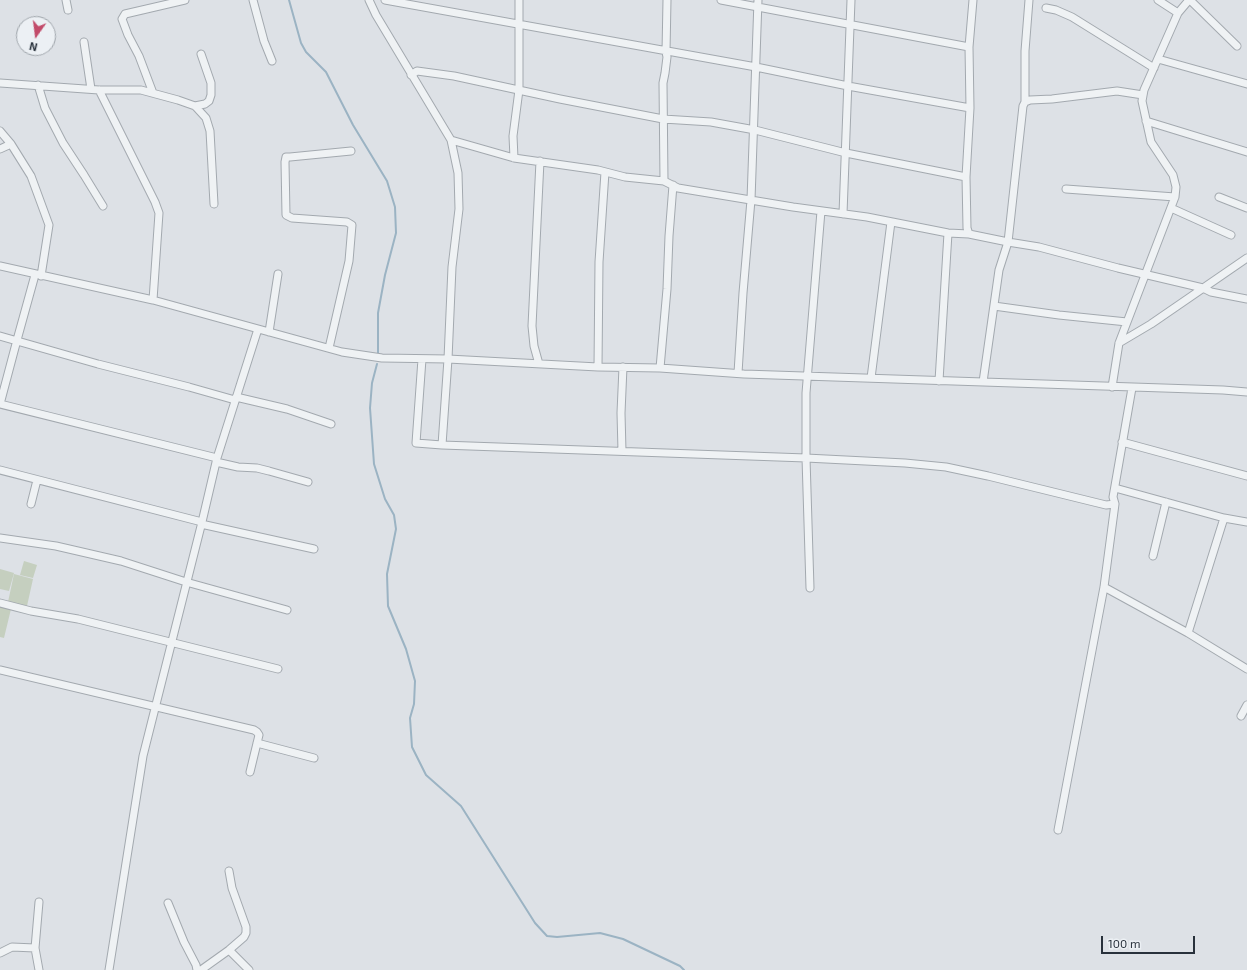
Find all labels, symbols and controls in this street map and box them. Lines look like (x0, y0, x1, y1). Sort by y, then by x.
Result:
north arrow (16, 16, 56, 56)
text: N (28, 40, 39, 54)
scale bar (1103, 928, 1197, 954)
text: 100 m (1108, 936, 1140, 950)

